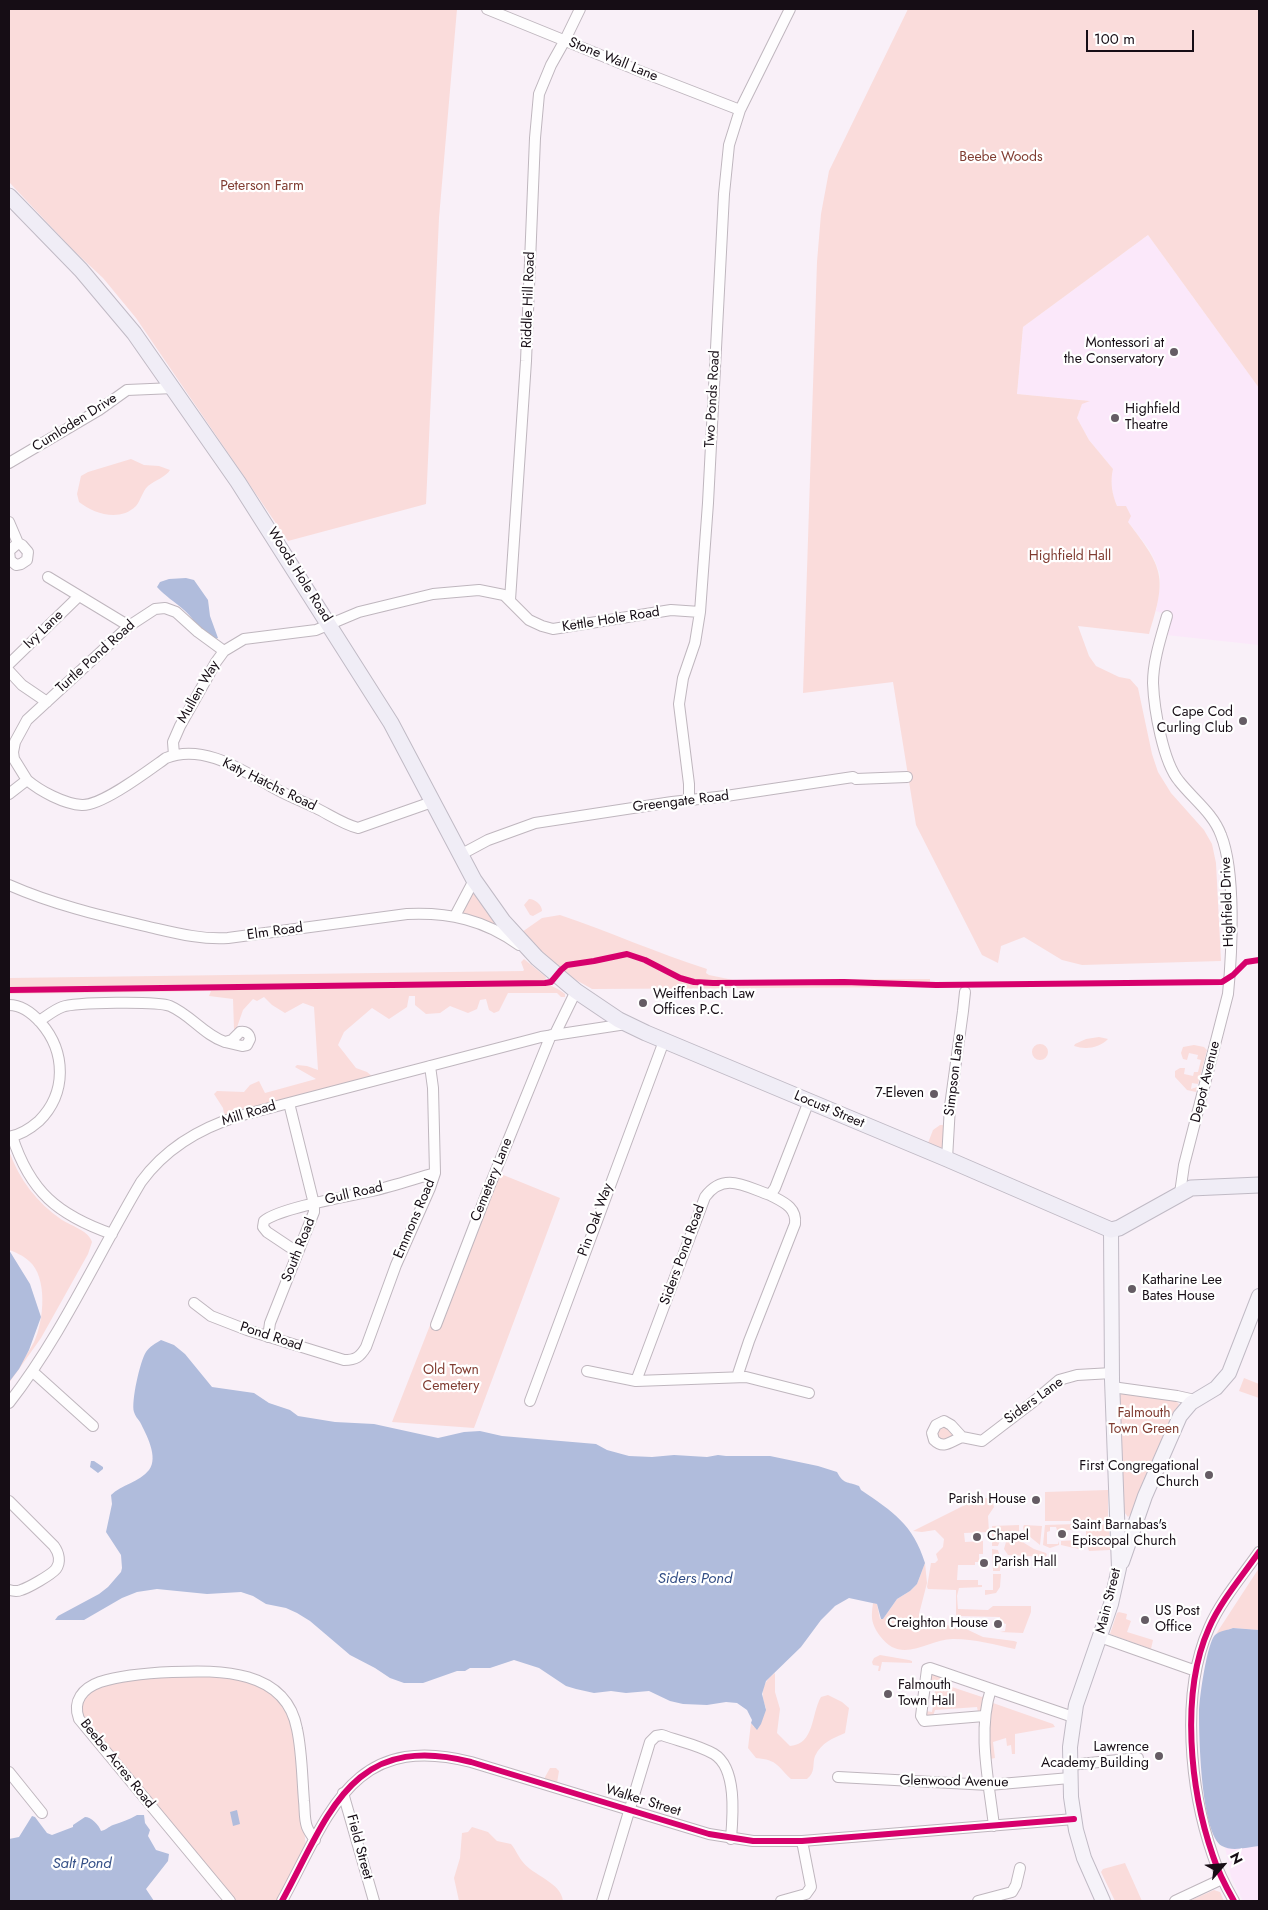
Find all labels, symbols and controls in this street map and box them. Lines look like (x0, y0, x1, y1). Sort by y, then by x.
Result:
scale bar (1088, 20, 1196, 52)
text: 100 m (1094, 28, 1135, 50)
street label: Stone Wall Lane (566, 34, 660, 86)
park label: Beebe Woods (959, 150, 1043, 166)
park label: Peterson Farm (220, 179, 304, 195)
street label: Riddle Hill Road (519, 251, 539, 349)
place label: Montessori at the Conservatory (1064, 336, 1164, 368)
marker: Montessori at the Conservatory (1168, 346, 1180, 358)
street label: Two Ponds Road (702, 350, 724, 448)
street label: Cumloden Drive (30, 390, 120, 456)
place label: Highfield Theatre (1125, 402, 1180, 434)
marker: Highfield Theatre (1109, 412, 1121, 424)
street label: Woods Hole Road (263, 525, 335, 625)
park label: Highfield Hall (1029, 549, 1111, 565)
street label: Kettle Hole Road (561, 604, 661, 636)
street label: Ivy Lane (21, 607, 67, 653)
street label: Turtle Pond Road (53, 617, 139, 697)
street label: Mullen Way (174, 658, 224, 726)
place label: Cape Cod Curling Club (1157, 705, 1233, 738)
marker: Cape Cod Curling Club (1237, 715, 1249, 727)
street label: Katy Hatchs Road (219, 755, 319, 815)
street label: Greengate Road (632, 788, 730, 816)
street label: Highfield Drive (1218, 857, 1238, 947)
street label: Elm Road (246, 920, 304, 944)
place label: Weiffenbach Law Offices P.C. (653, 987, 755, 1020)
marker: Weiffenbach Law Offices P.C. (637, 997, 649, 1009)
street label: Simpson Lane (942, 1033, 968, 1117)
street label: Depot Avenue (1188, 1039, 1224, 1125)
place label: 7-Eleven (875, 1086, 924, 1102)
street label: Locust Street (791, 1088, 867, 1132)
marker: 7-Eleven (928, 1088, 940, 1100)
street label: Mill Road (220, 1098, 278, 1130)
street label: Cemetery Lane (468, 1136, 516, 1224)
street label: Emmons Road (391, 1177, 439, 1261)
street label: Gull Road (323, 1179, 385, 1209)
street label: Pin Oak Way (575, 1181, 617, 1259)
street label: Siders Pond Road (657, 1202, 709, 1308)
street label: South Road (279, 1215, 319, 1285)
place label: Katharine Lee Bates House (1142, 1273, 1222, 1305)
marker: Katharine Lee Bates House (1126, 1283, 1138, 1295)
street label: Pond Road (238, 1319, 304, 1355)
park label: Old Town Cemetery (423, 1363, 479, 1395)
street label: Siders Lane (1001, 1374, 1067, 1428)
park label: Falmouth Town Green (1109, 1406, 1179, 1438)
place label: First Congregational Church (1079, 1459, 1199, 1491)
marker: First Congregational Church (1203, 1469, 1215, 1481)
place label: Parish House (949, 1492, 1026, 1508)
marker: Parish House (1030, 1494, 1042, 1506)
place label: Saint Barnabas's Episcopal Church (1072, 1518, 1176, 1550)
marker: Saint Barnabas's Episcopal Church (1056, 1528, 1068, 1540)
place label: Chapel (987, 1529, 1029, 1545)
marker: Chapel (971, 1531, 983, 1543)
place label: Parish Hall (994, 1555, 1057, 1571)
marker: Parish Hall (978, 1557, 990, 1569)
street label: Main Street (1093, 1567, 1125, 1635)
water label: Siders Pond (658, 1570, 732, 1588)
place label: US Post Office (1155, 1604, 1200, 1636)
marker: US Post Office (1139, 1614, 1151, 1626)
place label: Creighton House (887, 1616, 988, 1632)
marker: Creighton House (992, 1618, 1004, 1630)
place label: Falmouth Town Hall (898, 1678, 955, 1710)
marker: Falmouth Town Hall (882, 1688, 894, 1700)
street label: Beebe Acres Road (76, 1716, 158, 1812)
place label: Lawrence Academy Building (1041, 1740, 1149, 1772)
marker: Lawrence Academy Building (1153, 1750, 1165, 1762)
street label: Glenwood Avenue (899, 1773, 1009, 1791)
street label: Walker Street (603, 1782, 683, 1820)
street label: Field Street (342, 1813, 376, 1881)
north arrow (1198, 1840, 1248, 1890)
text: N (1225, 1849, 1248, 1868)
water label: Salt Pond (52, 1855, 112, 1873)

